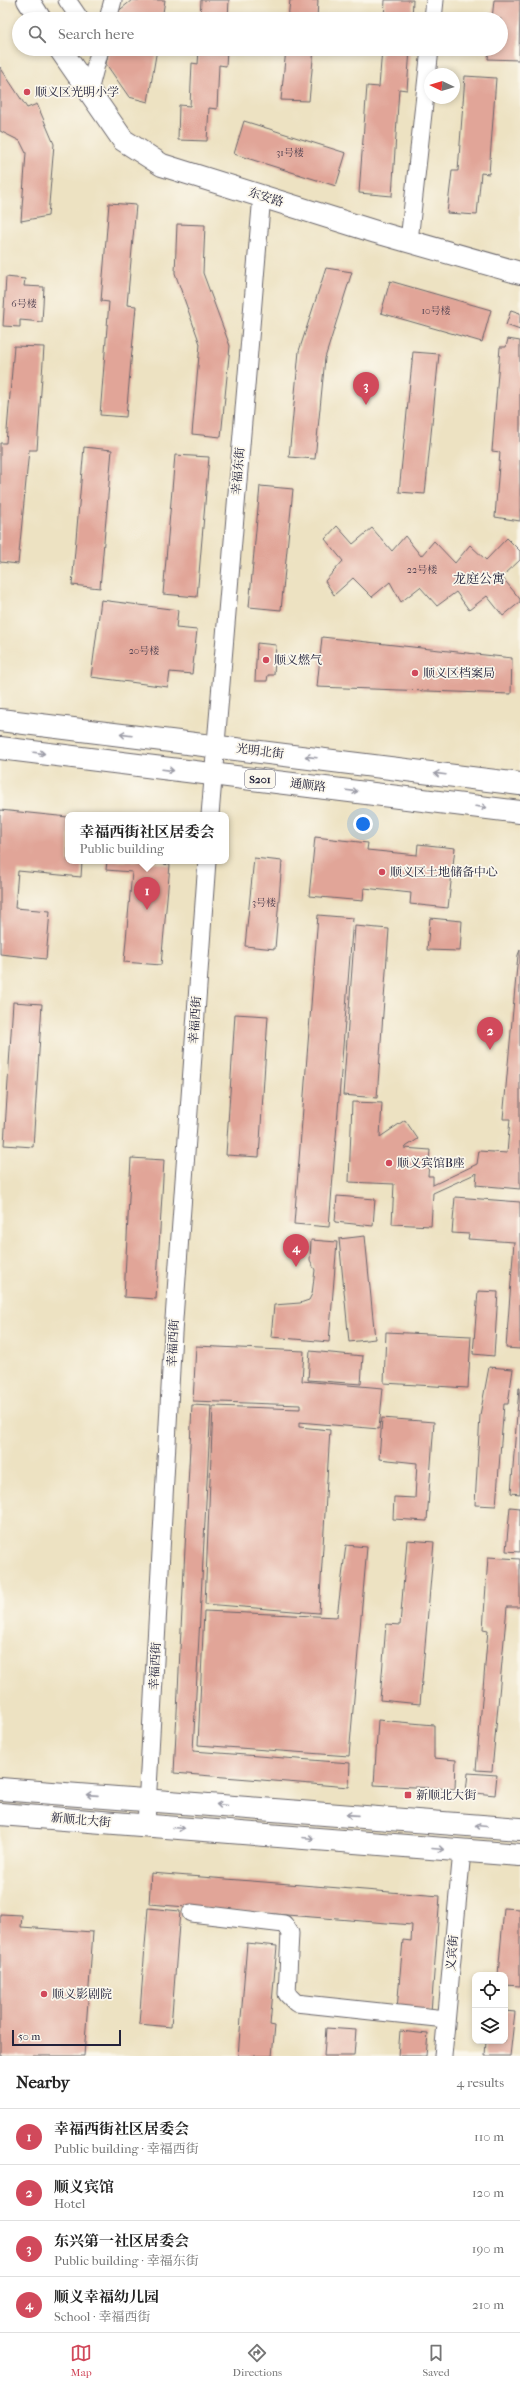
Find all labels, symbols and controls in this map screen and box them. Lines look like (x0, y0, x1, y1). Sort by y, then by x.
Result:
search box (12, 12, 508, 56)
icon: search (26, 23, 48, 45)
text: Search here (58, 25, 134, 43)
north arrow (424, 68, 460, 104)
place label: 顺义区光明小学 (35, 85, 119, 99)
marker: 顺义区光明小学 (22, 87, 32, 97)
house number: 31号楼 (276, 147, 304, 159)
street label: 东安路 (247, 185, 285, 209)
house number: 6号楼 (11, 298, 37, 310)
house number: 10号楼 (421, 305, 451, 317)
pin: 3 (353, 372, 379, 405)
street label: 幸福东街 (229, 445, 247, 496)
house number: 22号楼 (407, 564, 437, 576)
district label: 龙庭公寓 (453, 571, 505, 586)
house number: 20号楼 (129, 645, 159, 657)
place label: 顺义燃气 (274, 653, 322, 667)
marker: 顺义燃气 (261, 655, 271, 665)
place label: 顺义区档案局 (423, 666, 495, 680)
marker: 顺义区档案局 (410, 668, 420, 678)
one-way arrow (120, 731, 133, 739)
street label: 光明北街 (235, 741, 286, 761)
one-way arrow (32, 749, 45, 757)
one-way arrow (305, 754, 318, 761)
one-way arrow (161, 766, 174, 773)
road number: S201 (245, 770, 275, 788)
one-way arrow (434, 770, 447, 777)
street label: 通顺路 (289, 776, 327, 794)
one-way arrow (345, 787, 358, 795)
one-way arrow (474, 803, 487, 811)
popup (65, 812, 229, 864)
your location (353, 814, 373, 834)
text: 幸福西街社区居委会 (79, 823, 215, 841)
text: Public building (79, 841, 164, 856)
place label: 顺义区土地储备中心 (390, 865, 498, 879)
marker: 顺义区土地储备中心 (377, 867, 387, 877)
pin: 1 (134, 877, 160, 910)
house number: 3号楼 (252, 897, 276, 909)
street label: 幸福西街 (186, 995, 204, 1044)
pin: 2 (477, 1017, 503, 1050)
place label: 顺义宾馆B座 (397, 1156, 465, 1170)
marker: 顺义宾馆B座 (384, 1158, 394, 1168)
pin: 4 (283, 1234, 309, 1267)
street label: 幸福西街 (165, 1318, 181, 1367)
street label: 幸福西街 (147, 1641, 163, 1690)
place label: 新顺北大街 (416, 1788, 477, 1802)
marker: 新顺北大街 (403, 1790, 413, 1800)
one-way arrow (86, 1792, 99, 1799)
one-way arrow (216, 1801, 229, 1808)
street label: 新顺北大街 (50, 1810, 112, 1830)
one-way arrow (346, 1812, 359, 1819)
one-way arrow (475, 1822, 488, 1829)
one-way arrow (171, 1825, 184, 1832)
one-way arrow (301, 1835, 314, 1842)
one-way arrow (431, 1845, 444, 1852)
street label: 义宾街 (443, 1933, 461, 1972)
map controls (472, 1972, 508, 2044)
button: locate (472, 1972, 508, 2008)
place label: 顺义影剧院 (52, 1987, 112, 2001)
marker: 顺义影剧院 (39, 1989, 49, 1999)
button: layers (472, 2008, 508, 2044)
scale bar (12, 2028, 121, 2047)
text: 50 m (18, 2030, 40, 2043)
text: Nearby (16, 2072, 70, 2092)
text: 4 results (457, 2075, 504, 2090)
text: 幸福西街社区居委会 (54, 2120, 189, 2138)
text: 1 (27, 2129, 31, 2144)
text: 110 m (474, 2129, 504, 2144)
text: Public building · 幸福西街 (54, 2141, 199, 2156)
text: 顺义宾馆 (54, 2178, 114, 2196)
text: 2 (26, 2185, 32, 2200)
text: 120 m (472, 2185, 504, 2200)
text: Hotel (54, 2196, 85, 2211)
text: 东兴第一社区居委会 (54, 2232, 189, 2250)
text: 3 (26, 2241, 32, 2256)
text: 190 m (472, 2241, 504, 2256)
text: Public building · 幸福东街 (54, 2253, 199, 2268)
text: 顺义幸福幼儿园 (54, 2288, 159, 2306)
text: 4 (25, 2297, 33, 2312)
text: 210 m (472, 2297, 504, 2312)
text: School · 幸福西街 (54, 2309, 151, 2324)
tab: Map (70, 2342, 92, 2379)
tab: Directions (233, 2342, 282, 2379)
tab: Saved (422, 2342, 450, 2379)

